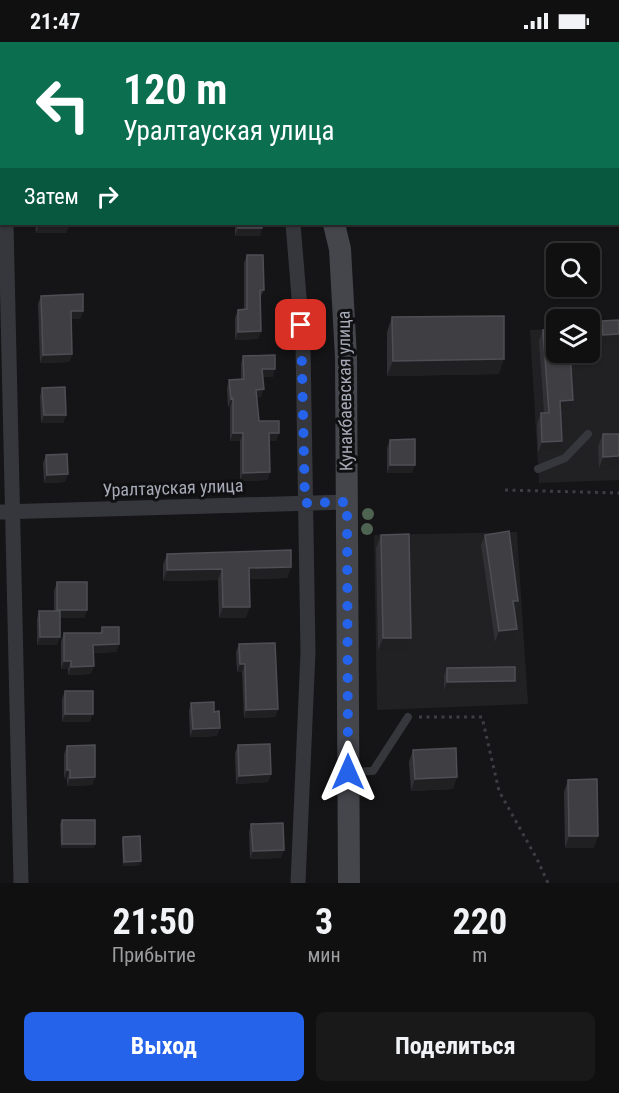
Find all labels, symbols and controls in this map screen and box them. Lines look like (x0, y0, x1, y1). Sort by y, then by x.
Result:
text: 21:47 (30, 9, 81, 34)
text: 120 m (123, 65, 228, 114)
icon: left (24, 66, 102, 144)
text: Уралтауская улица (123, 115, 334, 147)
icon: right (91, 180, 124, 213)
text: Затем (24, 184, 79, 209)
map controls (546, 243, 600, 363)
button: search (546, 243, 600, 297)
pin (275, 299, 326, 350)
icon: arrive (284, 308, 317, 341)
button: layers (546, 309, 600, 363)
street label: Кунакбаевская улица (333, 311, 356, 471)
street label: Уралтауская улица (102, 475, 244, 500)
position arrow (316, 740, 380, 804)
text: 21:50 (112, 901, 195, 943)
text: 3 (315, 901, 333, 943)
text: 220 (453, 901, 507, 943)
text: Прибытие (112, 943, 196, 967)
text: мин (307, 943, 341, 967)
text: m (472, 943, 487, 967)
button: Выход (24, 1012, 304, 1081)
button: Поделиться (316, 1012, 595, 1081)

